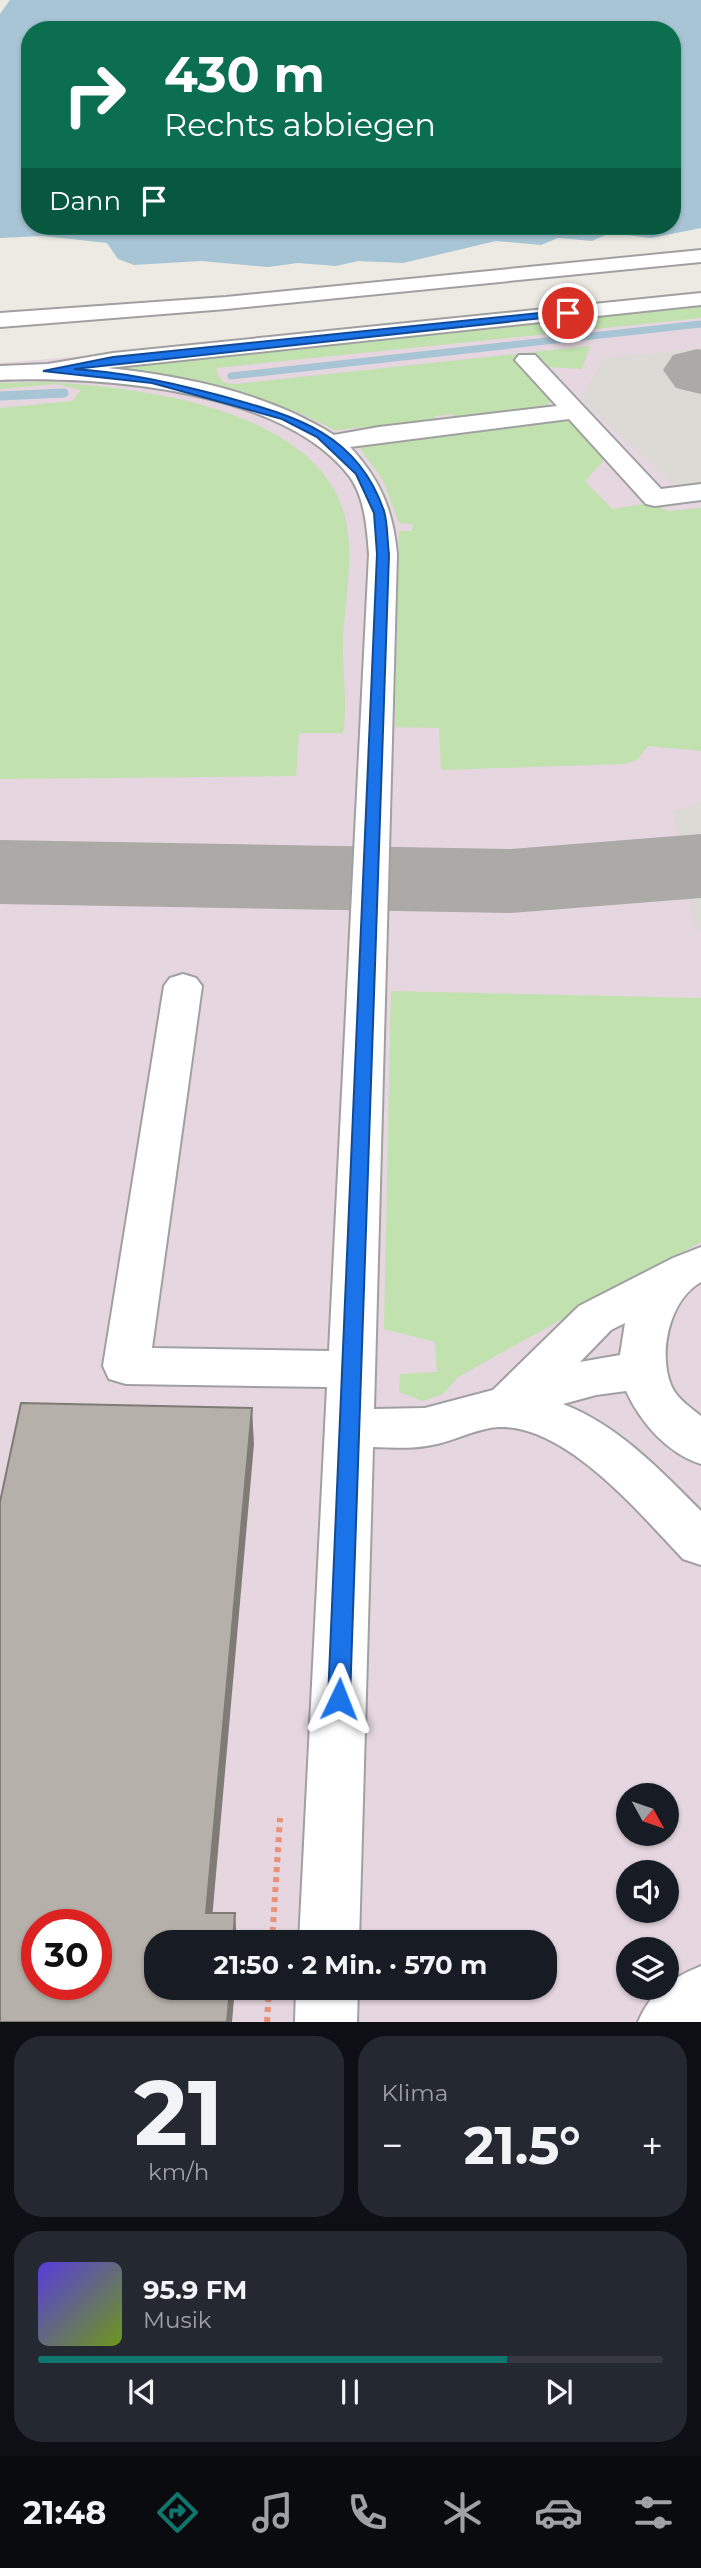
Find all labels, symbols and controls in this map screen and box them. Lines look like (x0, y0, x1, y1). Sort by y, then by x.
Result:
text: 430 m (164, 45, 325, 104)
icon: right (49, 49, 140, 140)
text: Rechts abbiegen (164, 105, 436, 144)
icon: arrive (135, 182, 173, 220)
text: Dann (49, 185, 121, 217)
pin (538, 283, 598, 343)
icon: arrive (549, 294, 587, 332)
position arrow (302, 1662, 376, 1736)
north arrow (616, 1783, 679, 1846)
map controls (616, 1783, 679, 2000)
button: sound (616, 1860, 679, 1923)
speed limit sign: 30 (21, 1909, 112, 2000)
button: layers (616, 1937, 679, 2000)
text: 21:50 · 2 Min. · 570 m (214, 1949, 487, 1981)
text: 21 (134, 2057, 223, 2168)
text: Klima (382, 2079, 448, 2107)
text: 21.5° (464, 2114, 581, 2177)
text: − (382, 2122, 403, 2169)
text: + (641, 2122, 663, 2169)
text: km/h (148, 2158, 209, 2186)
text: 95.9 FM (143, 2274, 247, 2306)
text: Musik (143, 2306, 212, 2334)
icon: previous (123, 2373, 161, 2411)
icon: pause (331, 2373, 369, 2411)
icon: next (540, 2373, 578, 2411)
icon: directions (153, 2488, 202, 2537)
icon: music (248, 2488, 297, 2537)
icon: phone (343, 2488, 392, 2537)
icon: climate (438, 2488, 487, 2537)
icon: car (534, 2488, 583, 2537)
icon: filters (629, 2488, 678, 2537)
text: 21:48 (23, 2493, 106, 2532)

